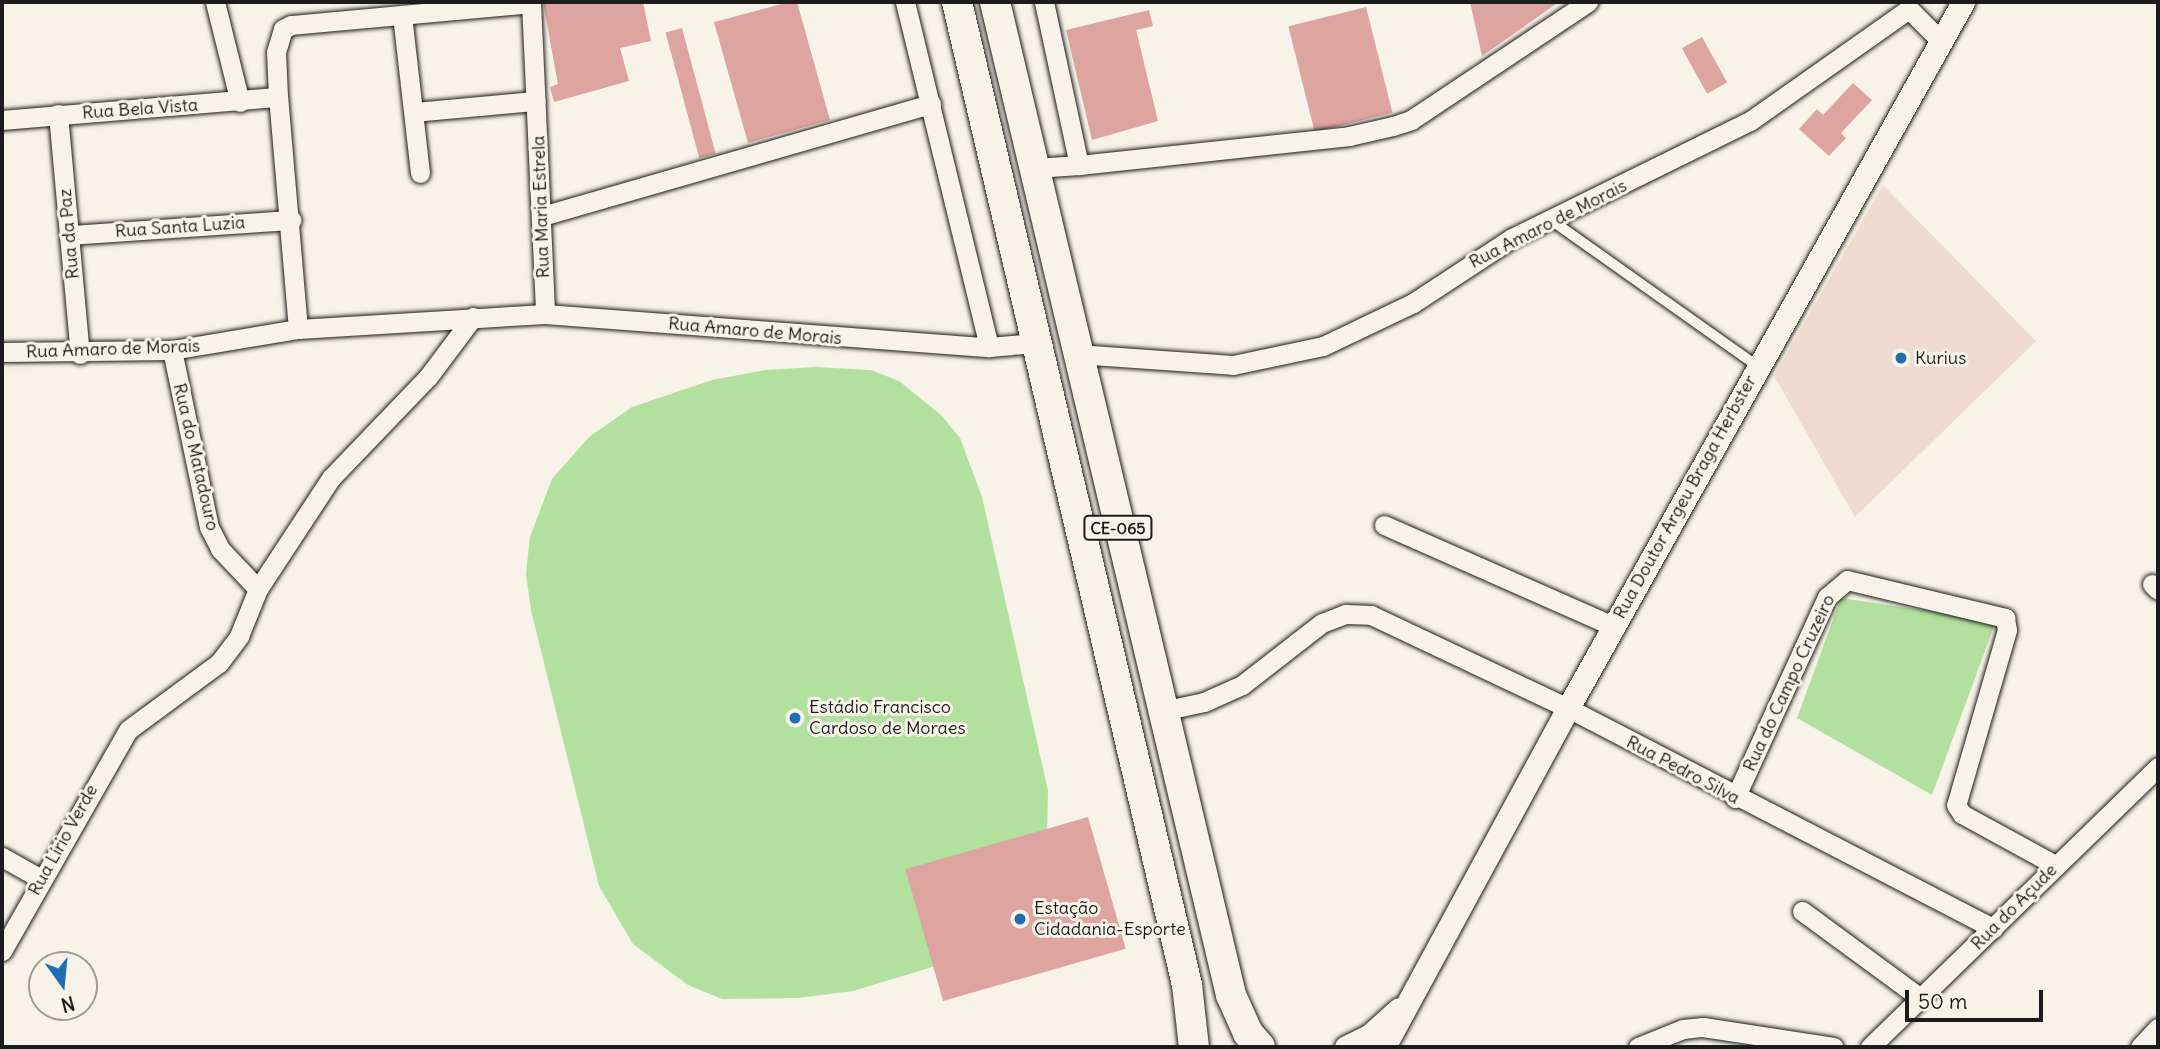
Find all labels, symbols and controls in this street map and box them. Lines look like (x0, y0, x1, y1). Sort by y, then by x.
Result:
street label: Rua Bela Vista (81, 94, 199, 124)
street label: Rua Maria Estrela (528, 135, 554, 279)
street label: Rua Amaro de Morais (1465, 175, 1631, 273)
street label: Rua da Paz (54, 188, 84, 280)
street label: Rua Santa Luzia (114, 212, 246, 242)
street label: Rua Amaro de Morais (667, 313, 843, 349)
street label: Rua Amaro de Morais (26, 335, 200, 363)
place label: Kurius (1915, 347, 1967, 369)
marker: Kurius (1893, 350, 1909, 366)
street label: Rua Doutor Argeu Braga Herbster (1609, 371, 1761, 623)
street label: Rua do Matadouro (169, 381, 223, 533)
road number: CE-065 (1083, 516, 1153, 540)
street label: Rua do Campo Cruzeiro (1739, 591, 1839, 775)
place label: Estádio Francisco Cardoso de Moraes (809, 697, 966, 740)
marker: Estádio Francisco Cardoso de Moraes (787, 710, 803, 726)
street label: Rua Pedro Silva (1623, 731, 1743, 809)
street label: Rua Lírio Verde (24, 781, 102, 899)
street label: Rua do Açude (1967, 860, 2061, 954)
place label: Estação Cidadania-Esporte (1034, 898, 1186, 940)
marker: Estação Cidadania-Esporte (1012, 911, 1028, 927)
north arrow (28, 951, 98, 1021)
scale bar (1908, 976, 2046, 1020)
text: 50 m (1918, 988, 1967, 1015)
text: N (58, 991, 77, 1018)

